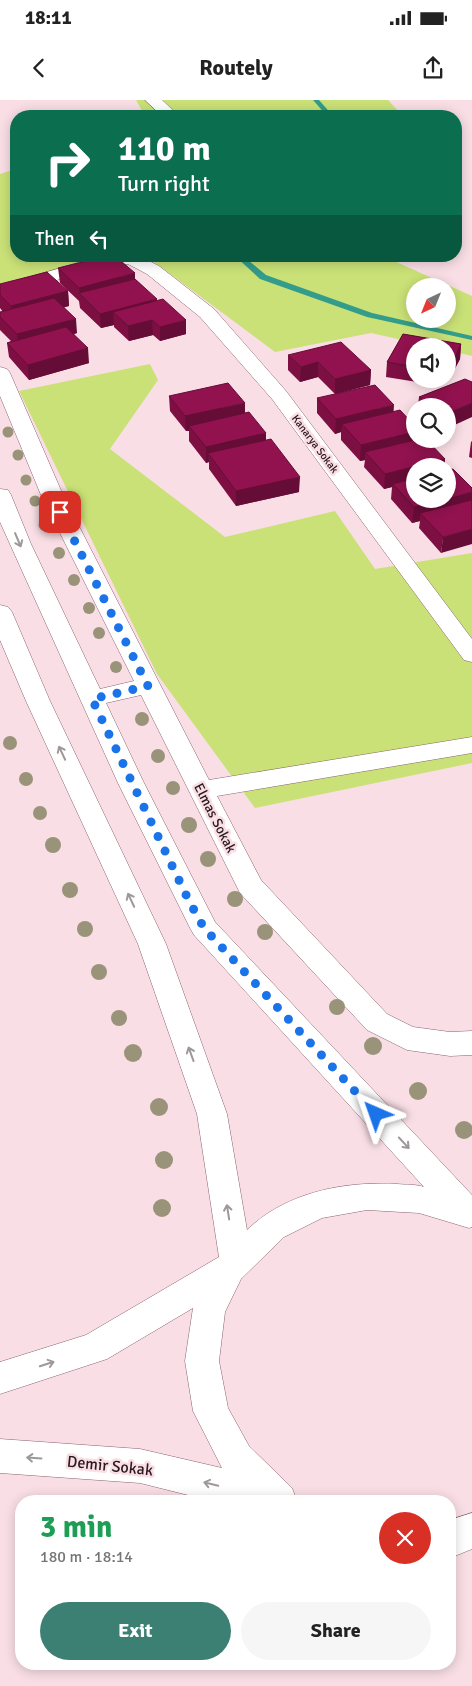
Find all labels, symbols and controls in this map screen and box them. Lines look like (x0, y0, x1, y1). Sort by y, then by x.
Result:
text: 18:11 (25, 6, 72, 30)
icon: back (25, 54, 53, 82)
text: Routely (199, 54, 273, 81)
icon: share (419, 54, 447, 82)
text: 110 m (118, 127, 211, 170)
icon: right (35, 130, 100, 195)
text: Turn right (118, 170, 210, 197)
icon: left (85, 225, 113, 253)
text: Then (35, 227, 75, 251)
north arrow (406, 278, 456, 328)
map controls (406, 278, 456, 508)
button: sound (406, 338, 456, 388)
button: search (406, 398, 456, 448)
street label: Kanarya Sokak (289, 412, 341, 476)
button: layers (406, 458, 456, 508)
pin (39, 491, 81, 533)
icon: arrive (46, 498, 74, 526)
one-way arrow (14, 532, 24, 547)
one-way arrow (57, 746, 66, 761)
street label: Elmas Sokak (190, 780, 240, 856)
one-way arrow (126, 893, 135, 908)
one-way arrow (186, 1047, 195, 1063)
position arrow (349, 1087, 401, 1139)
one-way arrow (398, 1137, 410, 1150)
one-way arrow (223, 1204, 233, 1220)
one-way arrow (38, 1359, 54, 1368)
street label: Demir Sokak (66, 1452, 154, 1480)
one-way arrow (26, 1454, 42, 1463)
one-way arrow (204, 1479, 220, 1488)
text: 3 min (40, 1509, 112, 1546)
button: close (379, 1512, 431, 1564)
text: 180 m · 18:14 (40, 1547, 133, 1567)
button: Exit (40, 1602, 231, 1660)
button: Share (241, 1602, 431, 1660)

